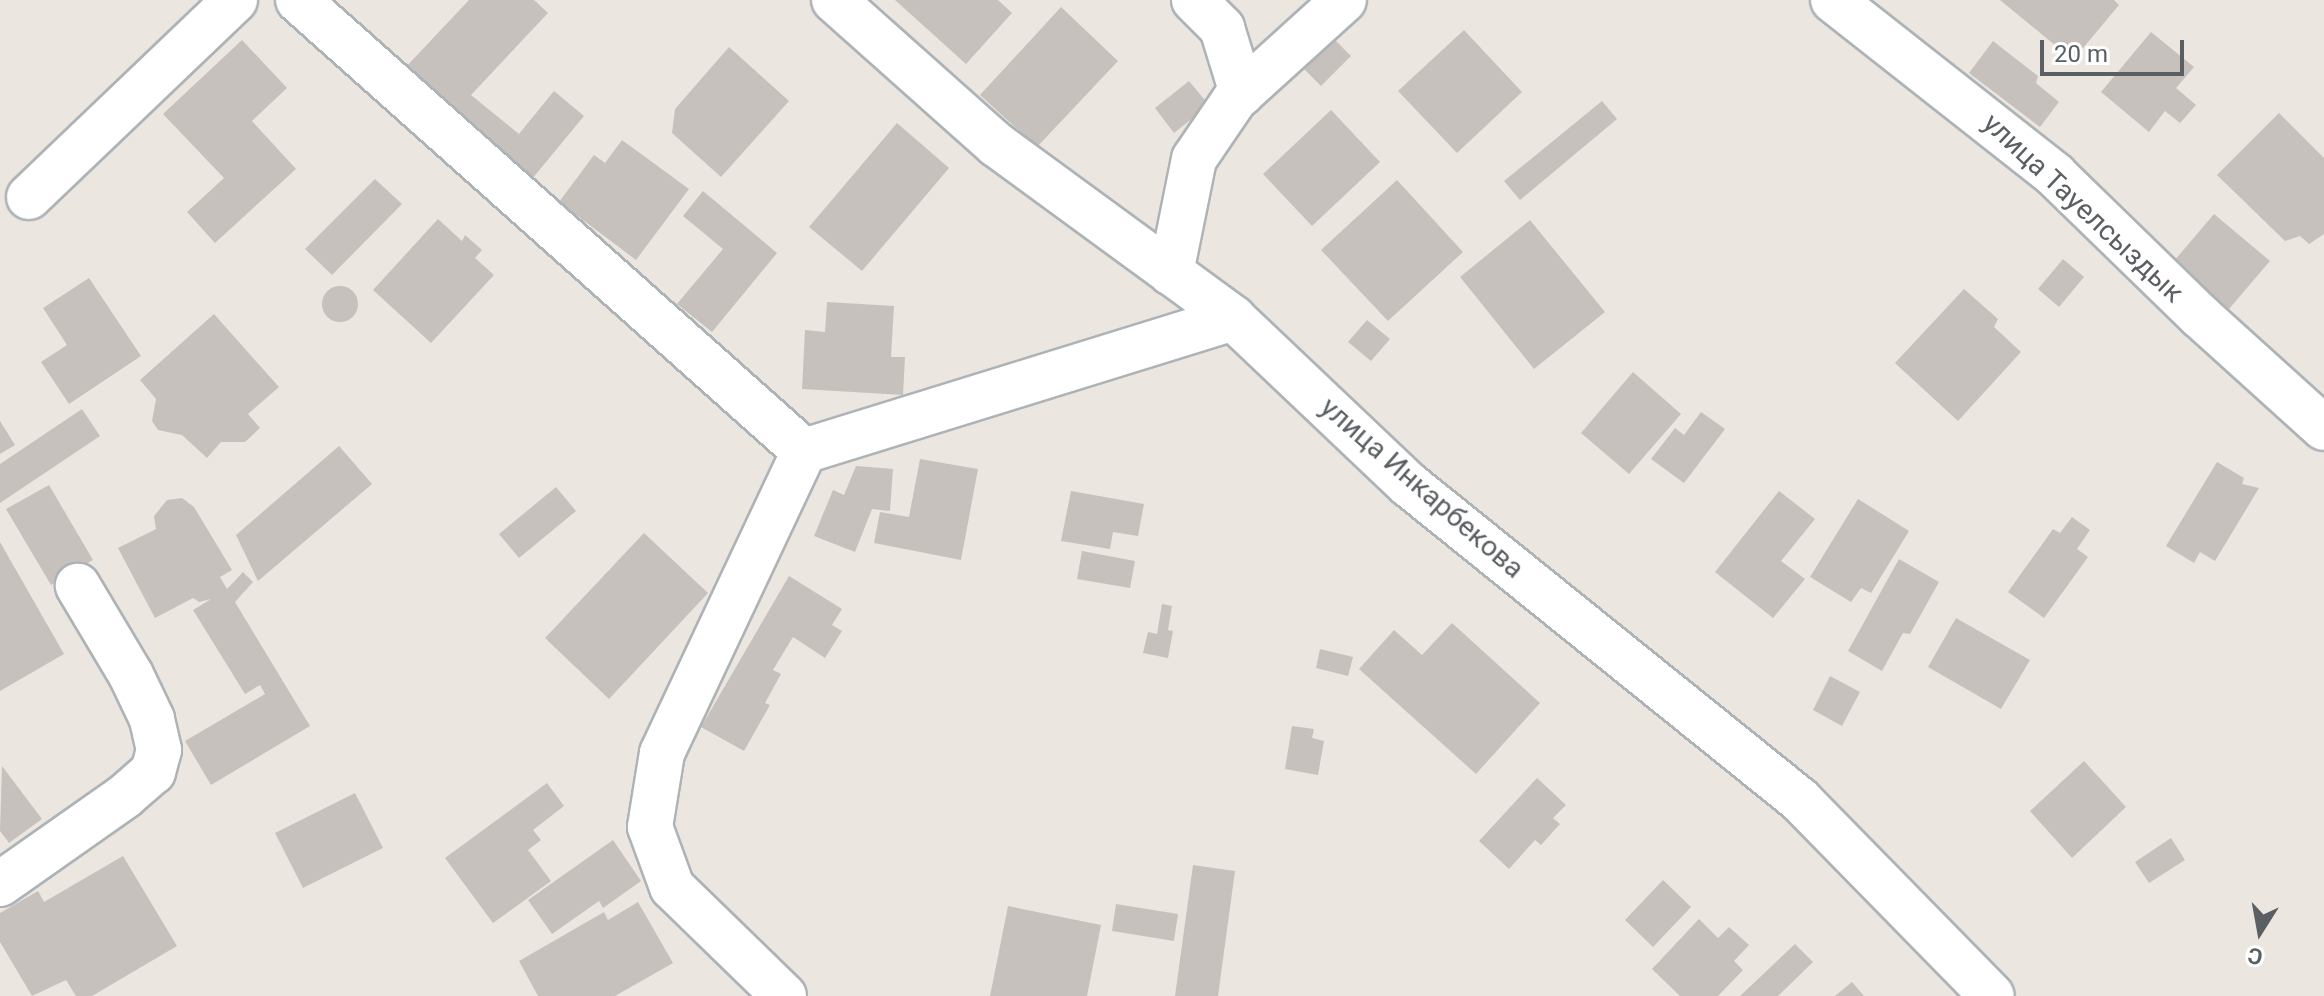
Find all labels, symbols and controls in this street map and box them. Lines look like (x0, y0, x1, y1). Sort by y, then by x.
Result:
scale bar (2044, 24, 2188, 74)
text: 20 m (2054, 40, 2108, 68)
street label: улица Тауелсыздык (1976, 106, 2190, 310)
street label: улица Инкарбекова (1313, 391, 1531, 585)
north arrow (2220, 892, 2300, 972)
text: С (2246, 942, 2265, 970)

